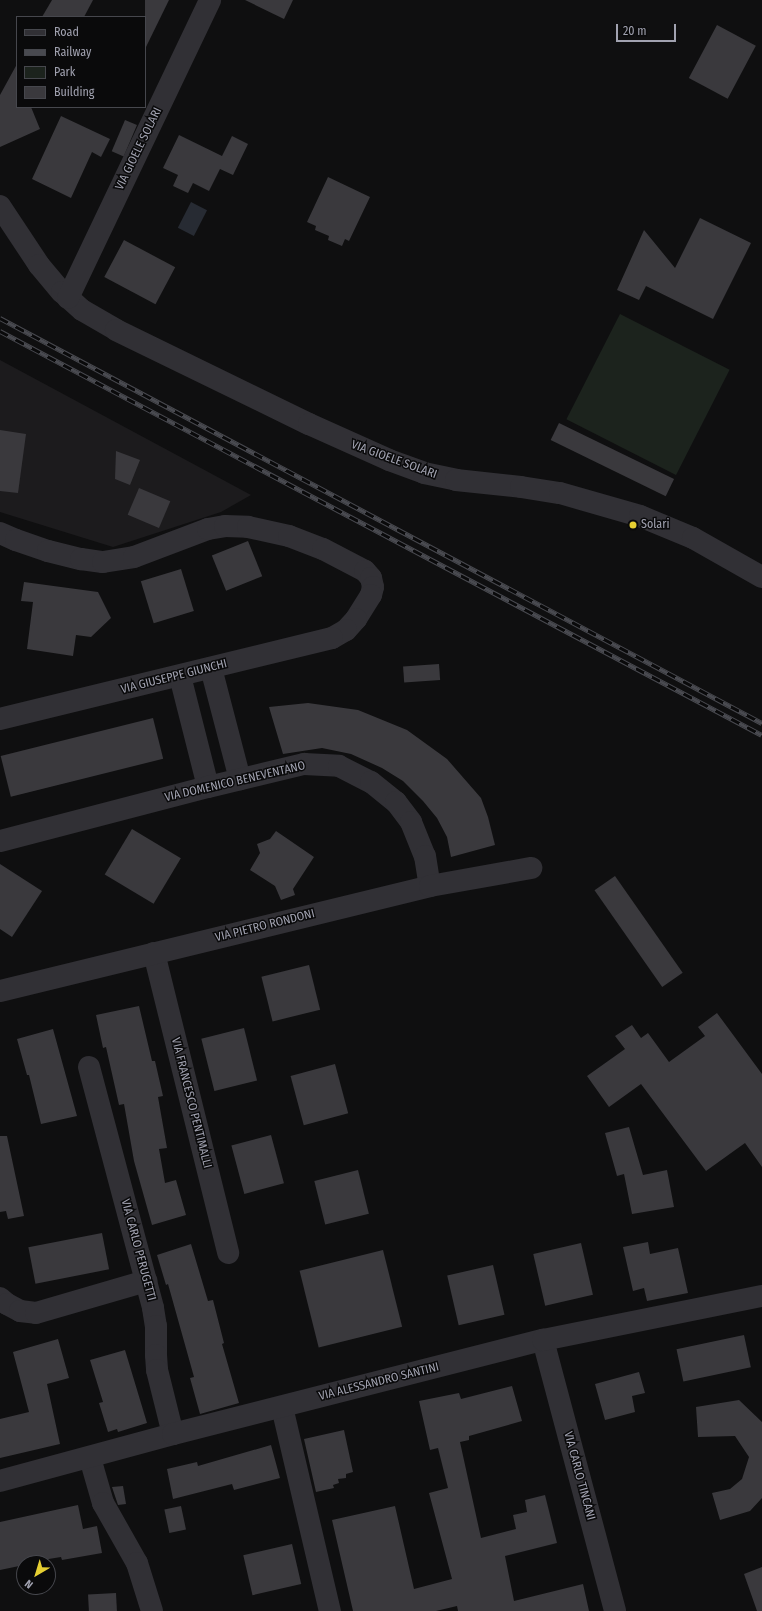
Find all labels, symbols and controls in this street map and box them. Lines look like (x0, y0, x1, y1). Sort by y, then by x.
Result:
legend (16, 16, 146, 108)
scale bar (618, 16, 678, 42)
text: 20 m (623, 24, 647, 38)
text: Road (54, 25, 79, 39)
text: Railway (54, 45, 91, 59)
text: Park (54, 65, 75, 79)
text: Building (54, 85, 94, 99)
street label: VIA GIOELE SOLARI (113, 105, 165, 193)
street label: VIA GIOELE SOLARI (349, 438, 439, 482)
place label: Solari (641, 518, 669, 532)
marker: Solari (628, 520, 638, 530)
street label: VIA GIUSEPPE GIUNCHI (119, 657, 229, 697)
street label: VIA DOMENICO BENEVENTANO (163, 759, 307, 805)
street label: VIA PIETRO RONDONI (214, 907, 316, 945)
street label: VIA FRANCESCO PENTIMALLI (168, 1036, 214, 1170)
street label: VIA CARLO PERUGETTI (118, 1198, 158, 1302)
street label: VIA ALESSANDRO SANTINI (317, 1360, 441, 1404)
street label: VIA CARLO TINCANI (560, 1430, 598, 1522)
north arrow (16, 1555, 56, 1595)
text: N (22, 1577, 36, 1591)

